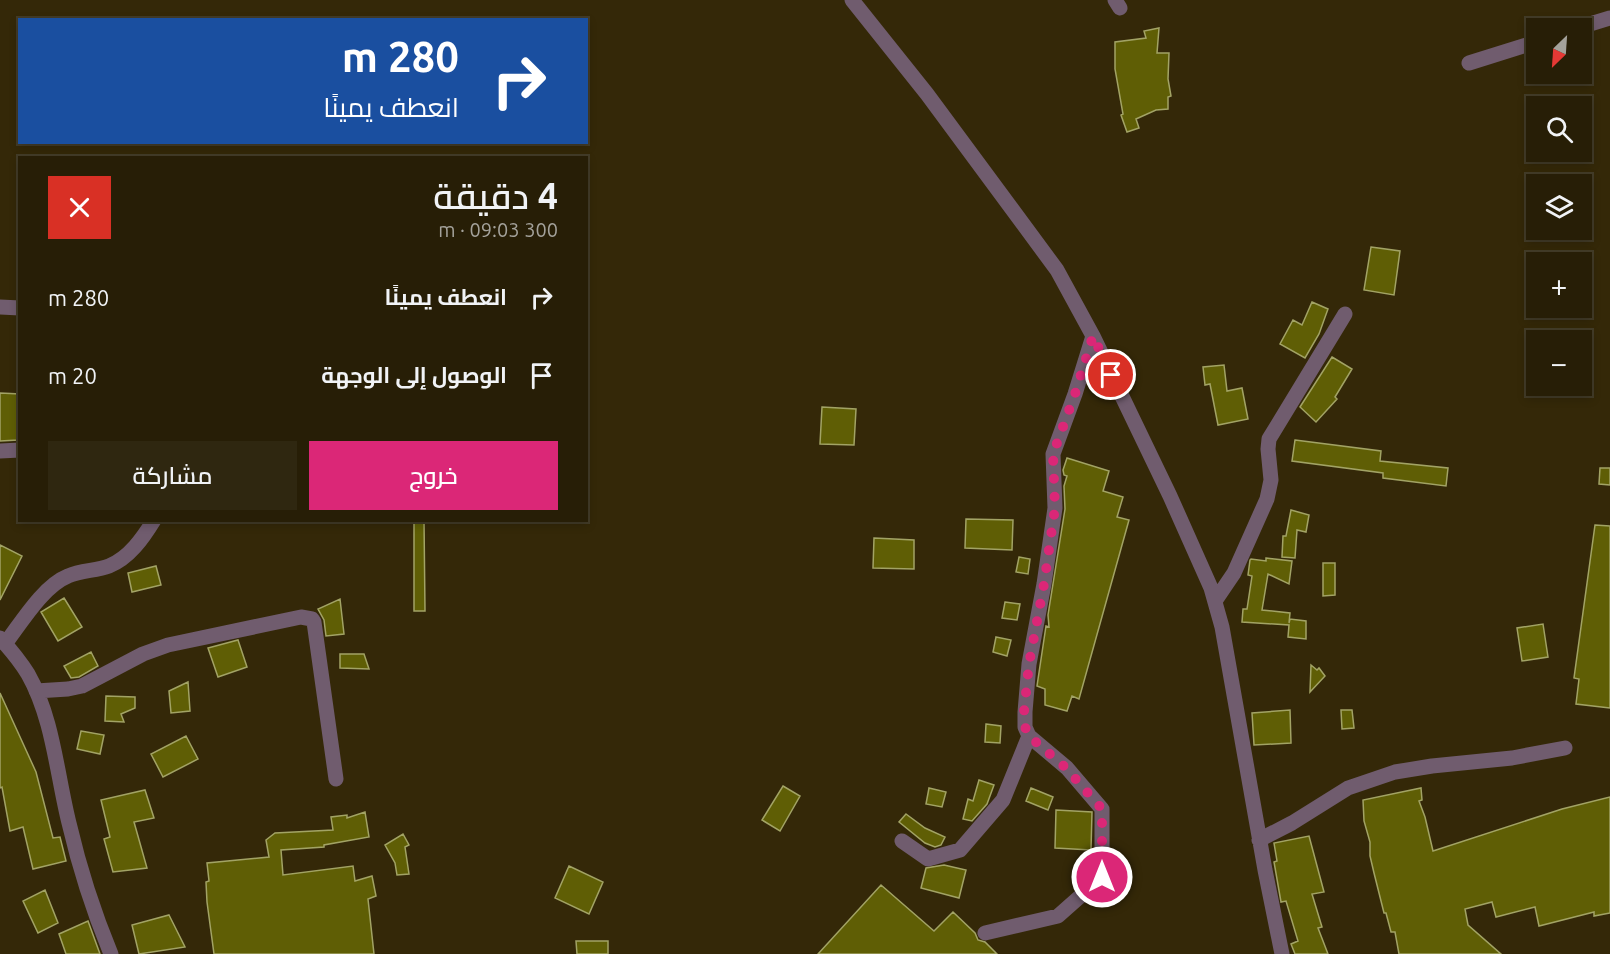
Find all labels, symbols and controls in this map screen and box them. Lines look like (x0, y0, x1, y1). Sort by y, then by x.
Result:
north arrow (1526, 18, 1592, 84)
map controls (1526, 18, 1592, 396)
text: 280 m (342, 33, 459, 80)
icon: right (480, 42, 558, 120)
text: انعطف يمينًا (323, 92, 459, 122)
button: search (1526, 96, 1592, 162)
button: layers (1526, 174, 1592, 240)
text: 4 دقيقة (433, 175, 558, 216)
button: close (48, 176, 111, 239)
text: 300 m · 09:03 (438, 218, 558, 241)
button: + (1526, 252, 1592, 318)
icon: right (525, 281, 558, 314)
text: انعطف يمينًا (385, 284, 507, 309)
text: 280 m (48, 285, 109, 310)
button: − (1526, 330, 1592, 396)
pin (1085, 349, 1136, 400)
icon: arrive (1094, 358, 1127, 391)
icon: arrive (525, 359, 558, 392)
text: الوصول إلى الوجهة (321, 362, 507, 387)
text: 20 m (48, 363, 97, 388)
button: مشاركة (48, 441, 297, 510)
button: خروج (309, 441, 558, 510)
position arrow (1070, 845, 1134, 909)

